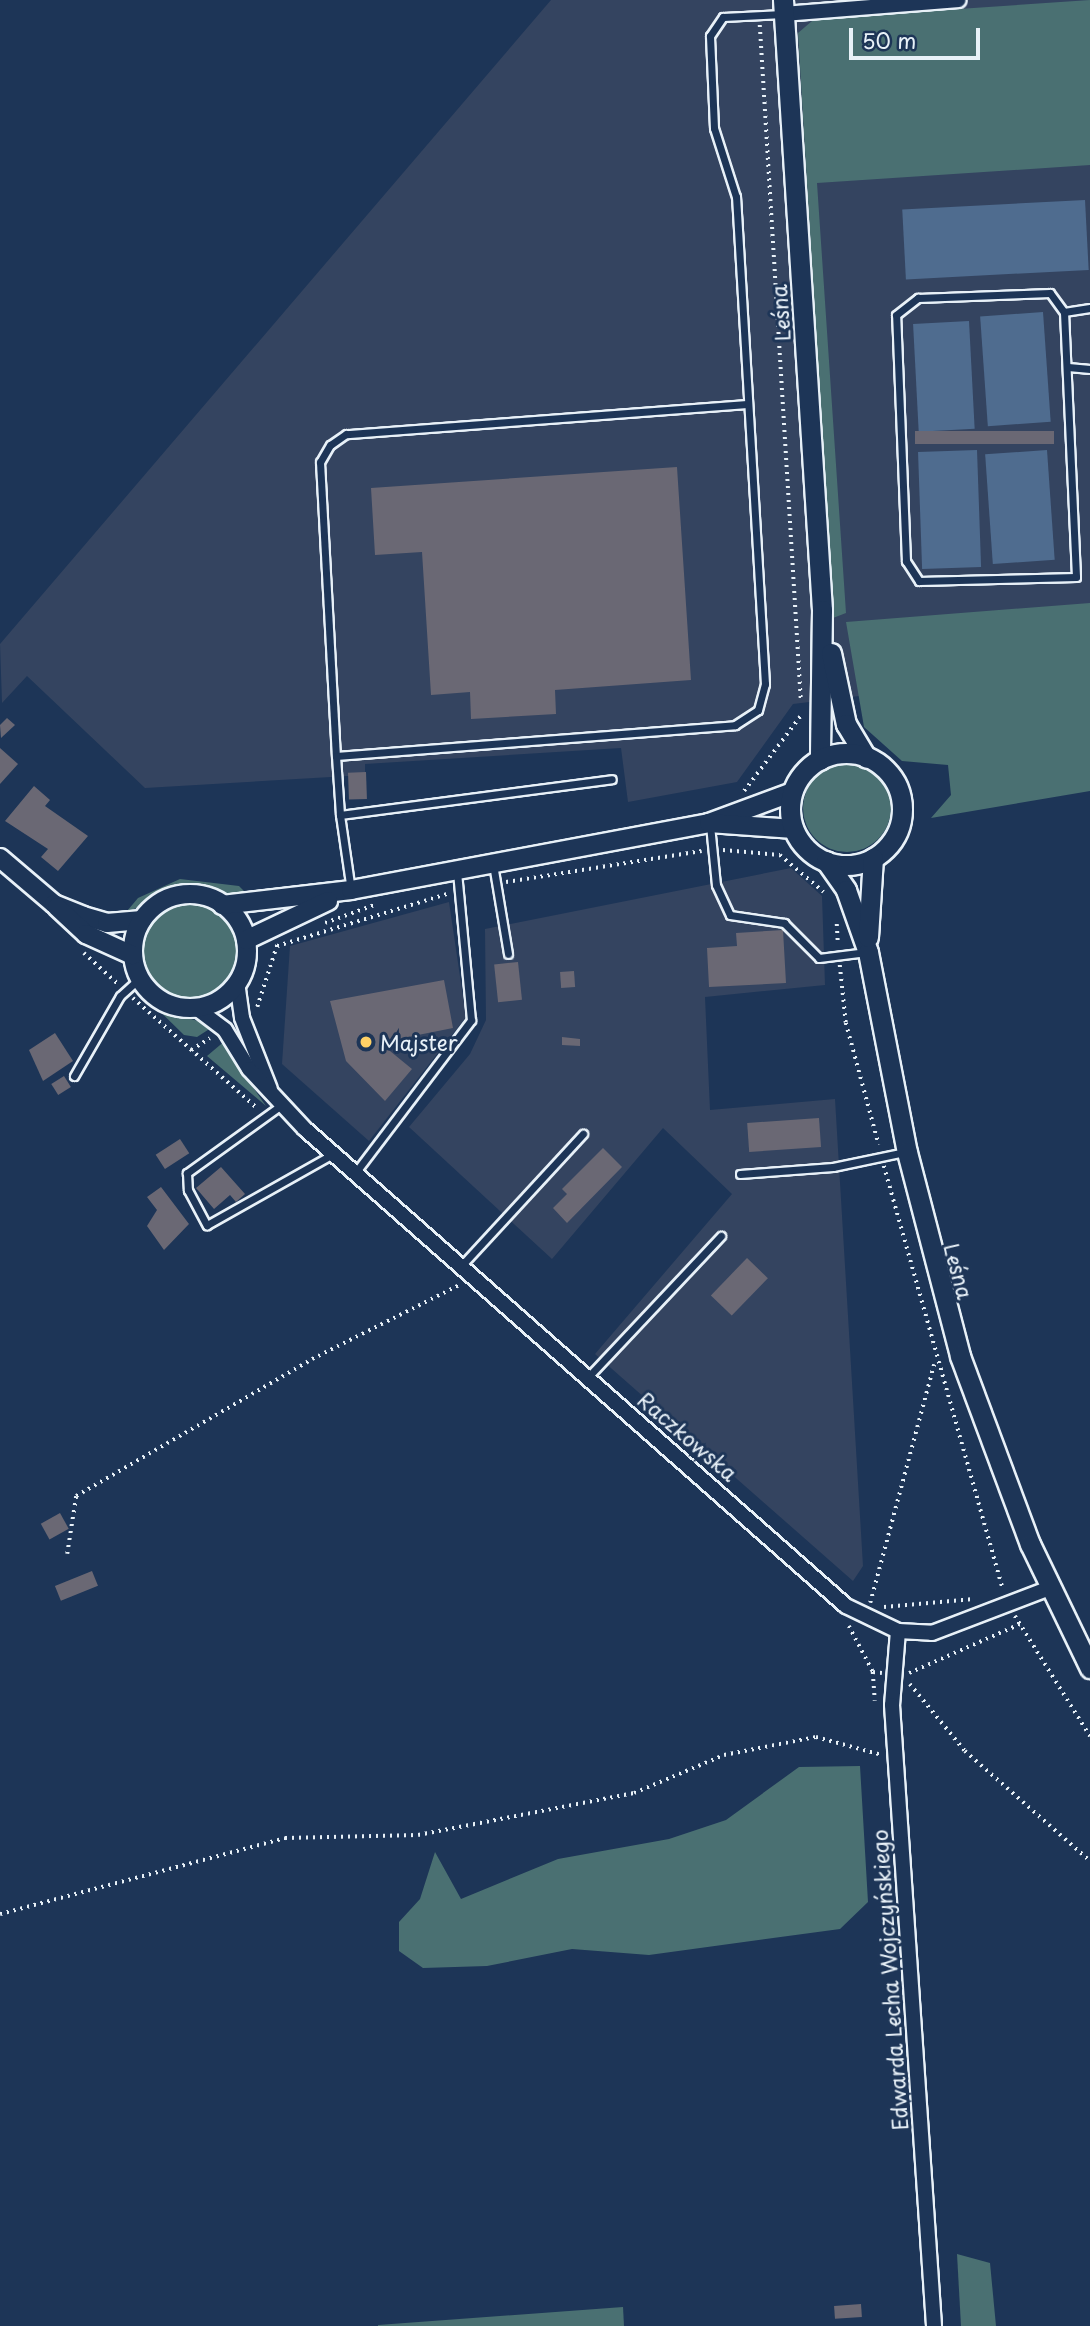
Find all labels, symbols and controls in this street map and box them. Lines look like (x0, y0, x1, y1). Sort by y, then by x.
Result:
scale bar (852, 14, 983, 58)
text: 50 m (862, 24, 916, 56)
street label: Leśna (765, 284, 795, 342)
place label: Majster (380, 1029, 458, 1055)
marker: Majster (358, 1034, 374, 1050)
street label: Leśna (939, 1240, 979, 1302)
street label: Raczkowska (633, 1386, 743, 1486)
street label: Edwarda Lecha Wojczyńskiego (866, 1827, 912, 2133)

